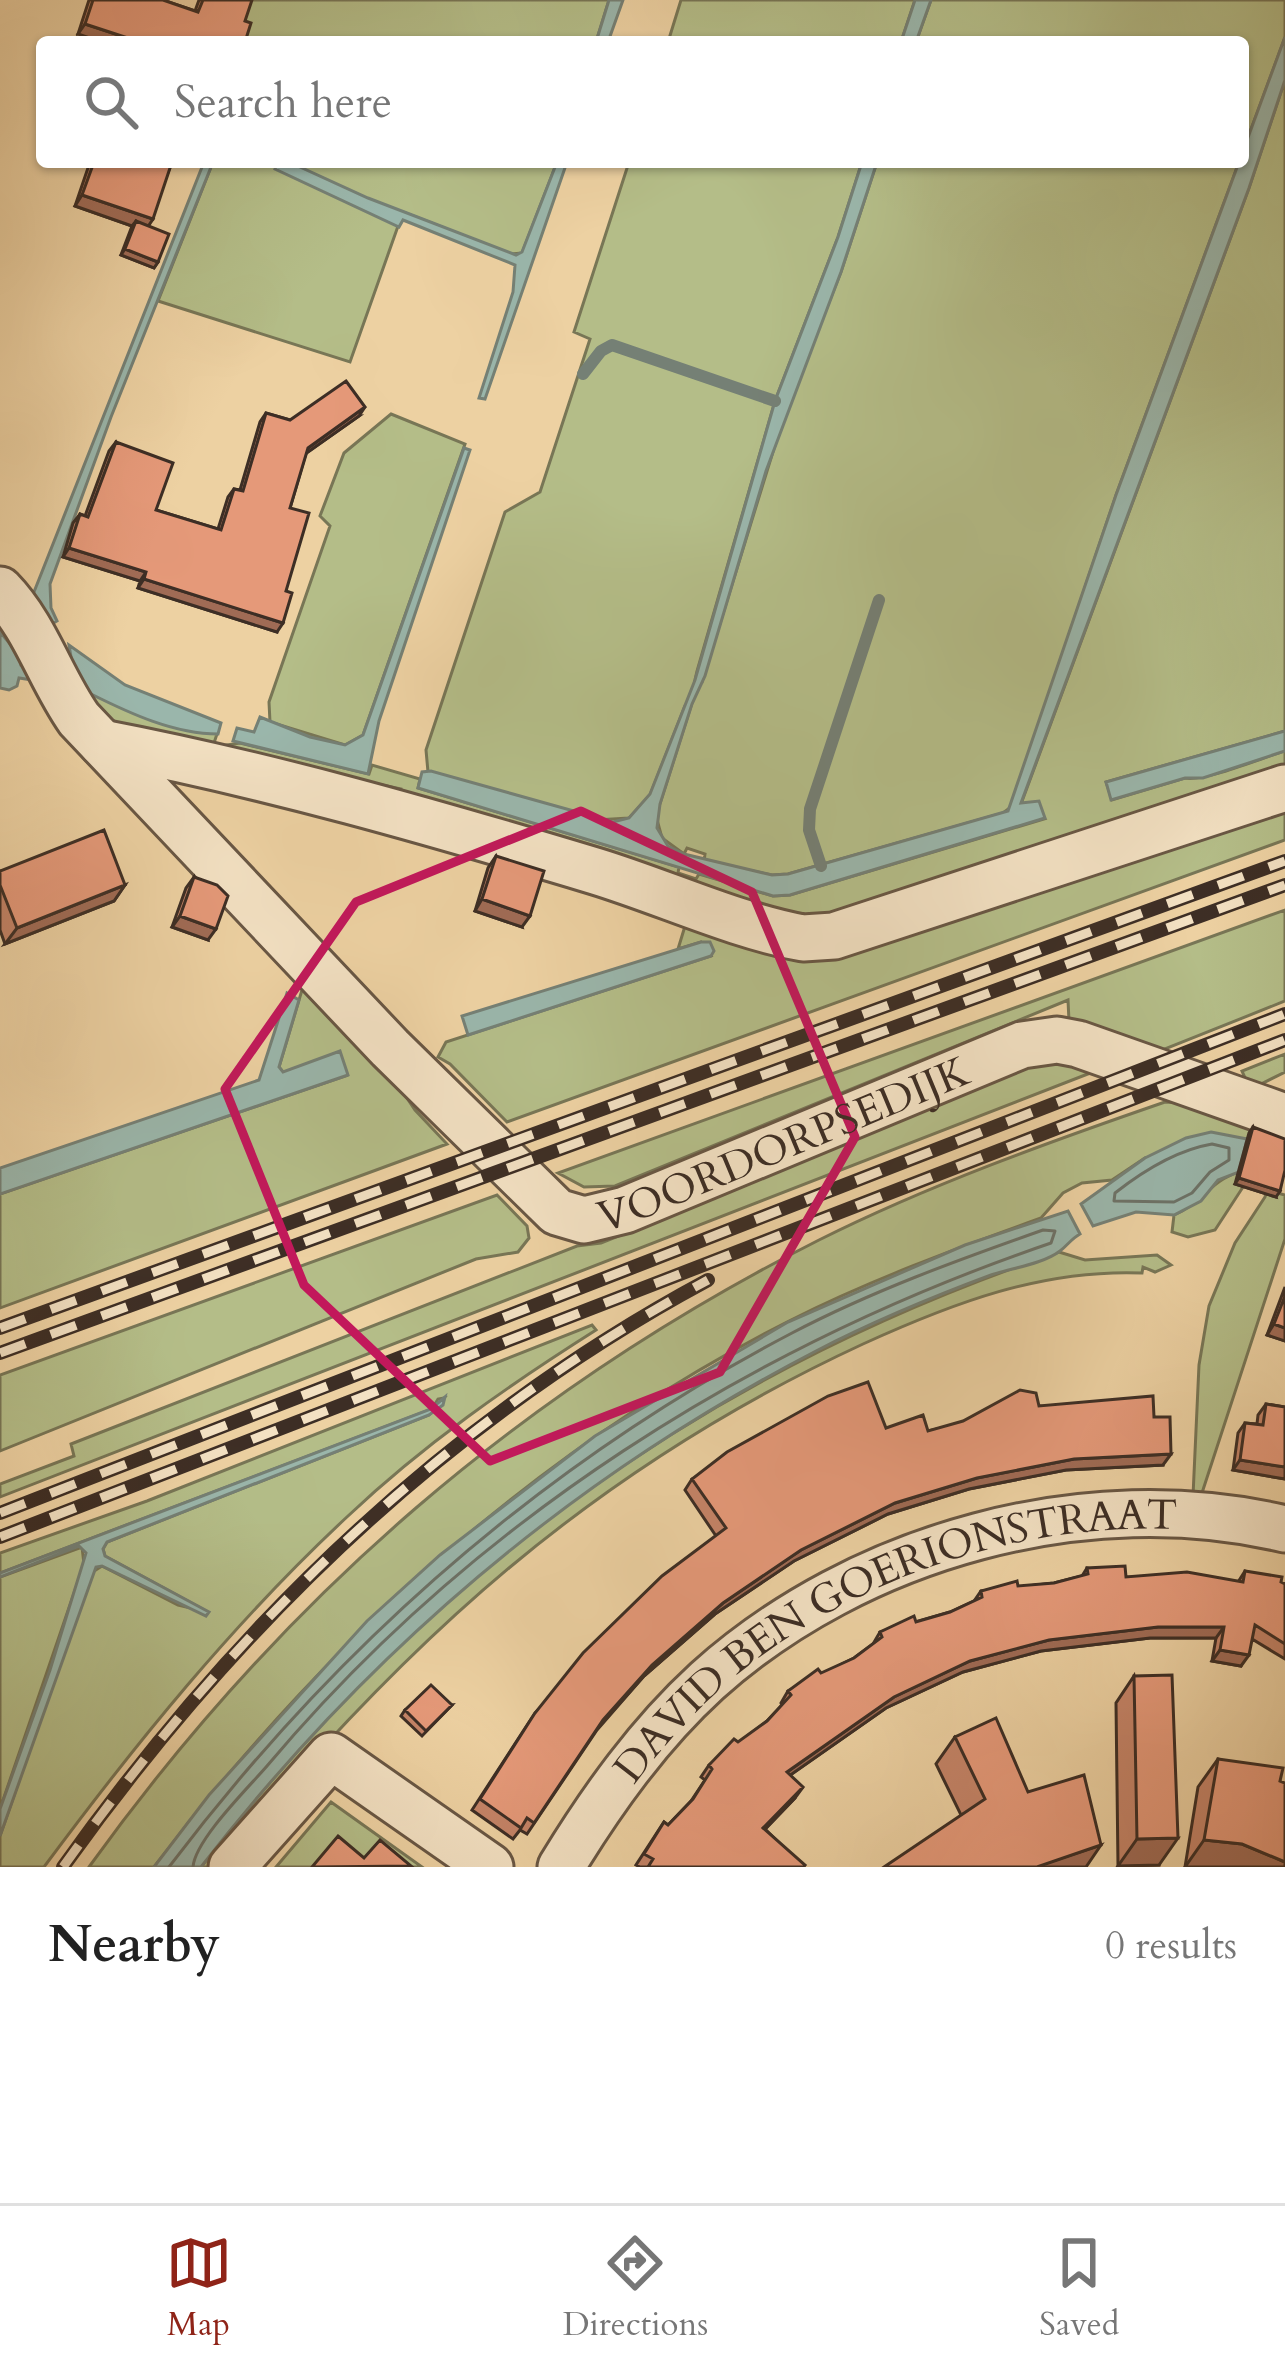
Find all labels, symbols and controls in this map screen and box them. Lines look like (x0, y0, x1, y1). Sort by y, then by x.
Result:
search box (36, 36, 1249, 168)
icon: search (78, 69, 144, 135)
text: Search here (174, 72, 392, 133)
street label: VOORDORPSEDIJK (592, 1043, 979, 1246)
street label: DAVID BEN GOERIONSTRAAT (601, 1486, 1178, 1794)
text: Nearby (48, 1910, 220, 1980)
text: 0 results (1105, 1919, 1237, 1972)
tab: Map (166, 2230, 232, 2347)
tab: Directions (563, 2230, 708, 2347)
tab: Saved (1039, 2230, 1119, 2347)

